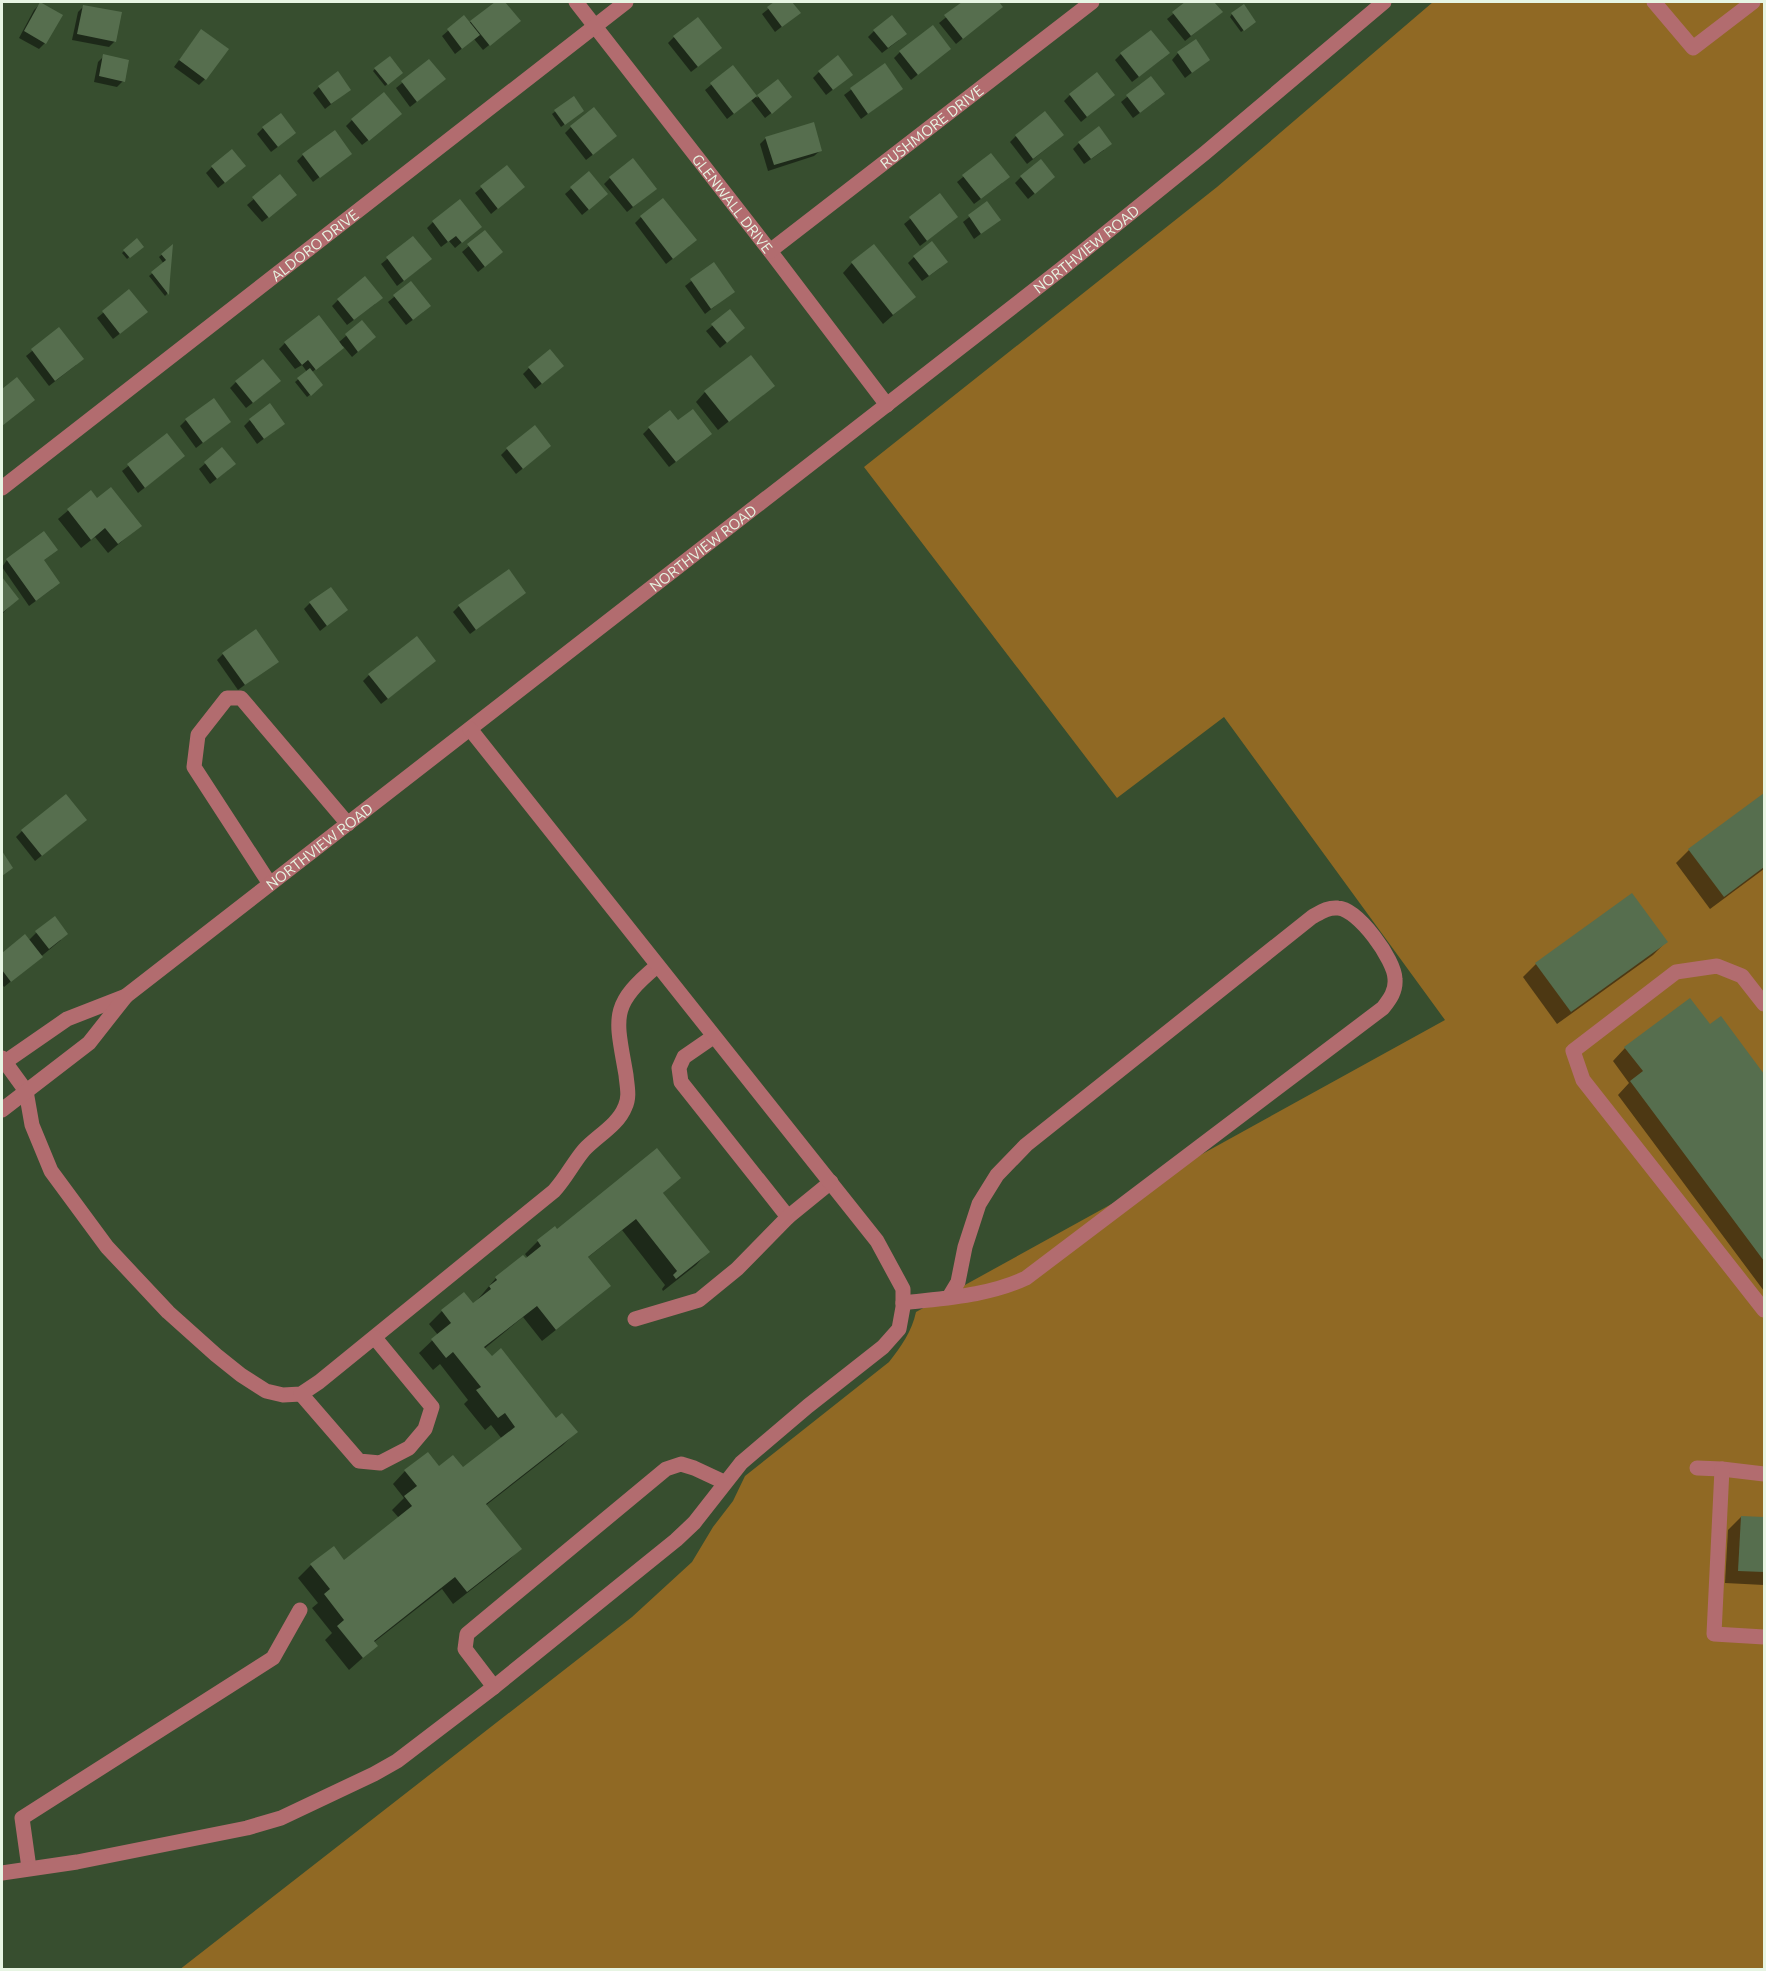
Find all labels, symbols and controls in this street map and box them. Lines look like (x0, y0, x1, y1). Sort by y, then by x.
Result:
street label: RUSHMORE DRIVE (876, 81, 986, 171)
street label: GLENWALL DRIVE (689, 150, 777, 256)
street label: NORTHVIEW ROAD (1030, 201, 1142, 296)
street label: ALDORO DRIVE (267, 205, 361, 284)
street label: NORTHVIEW ROAD (646, 501, 760, 594)
street label: NORTHVIEW ROAD (262, 799, 376, 893)

